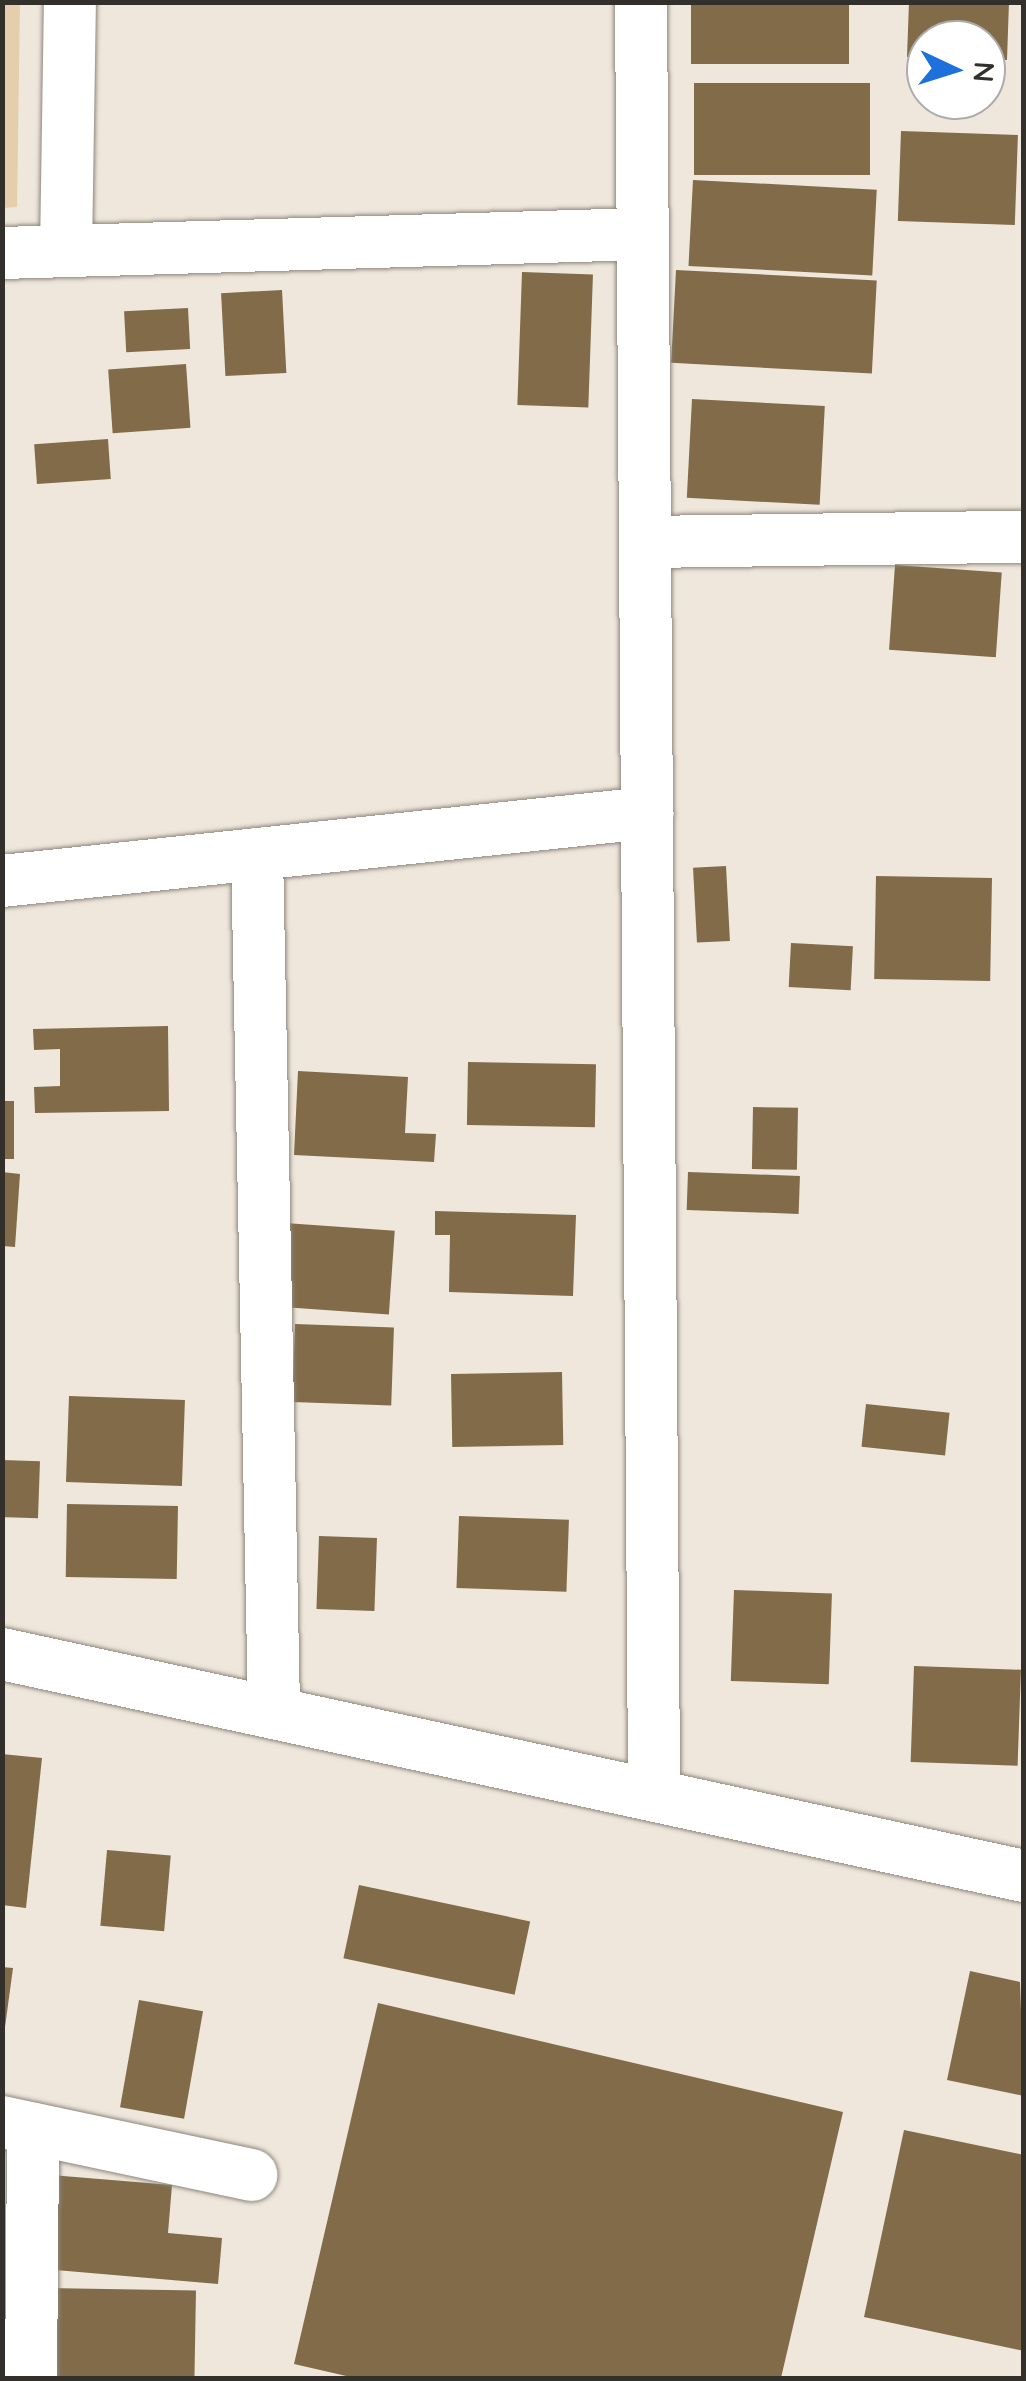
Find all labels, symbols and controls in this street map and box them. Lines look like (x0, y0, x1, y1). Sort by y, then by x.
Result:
north arrow (906, 20, 1006, 120)
text: N (966, 60, 1003, 83)

